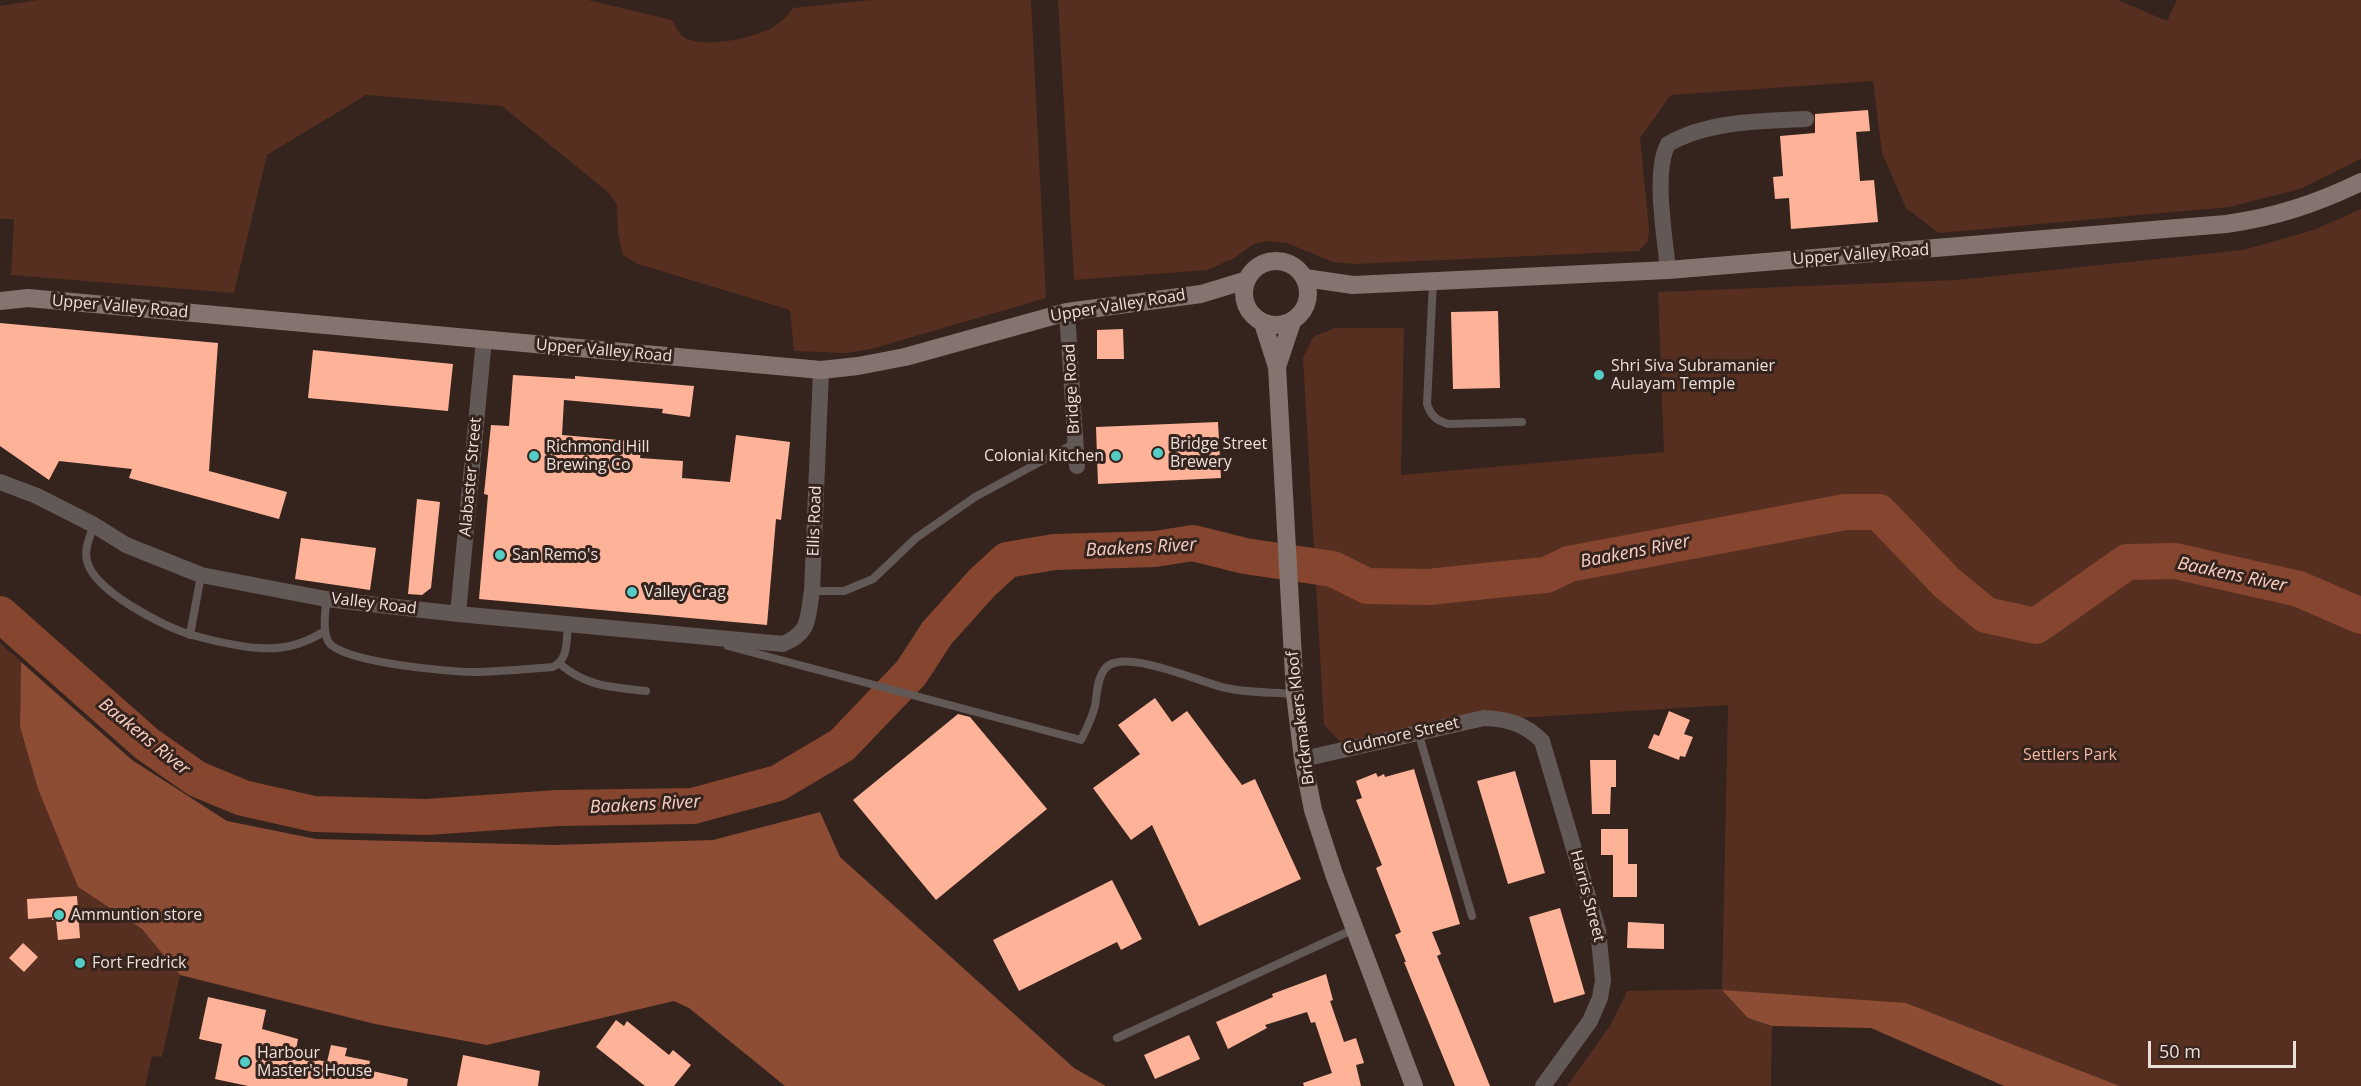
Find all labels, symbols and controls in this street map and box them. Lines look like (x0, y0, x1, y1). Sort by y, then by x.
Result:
street label: Upper Valley Road (1792, 241, 1930, 269)
street label: Upper Valley Road (1049, 286, 1187, 326)
street label: Upper Valley Road (51, 291, 189, 323)
street label: Upper Valley Road (535, 335, 673, 367)
street label: Bridge Road (1060, 343, 1084, 435)
place label: Shri Siva Subramanier Aulayam Temple (1611, 356, 1775, 394)
marker: Shri Siva Subramanier Aulayam Temple (1592, 368, 1606, 382)
street label: Alabaster Street (456, 417, 486, 537)
place label: Bridge Street Brewery (1170, 434, 1267, 472)
place label: Richmond Hill Brewing Co (546, 437, 650, 475)
place label: Colonial Kitchen (984, 446, 1104, 466)
marker: Bridge Street Brewery (1151, 446, 1165, 460)
marker: Richmond Hill Brewing Co (527, 449, 541, 463)
marker: Colonial Kitchen (1109, 449, 1123, 463)
street label: Ellis Road (804, 485, 826, 557)
water label: Baakens River (1578, 531, 1692, 573)
water label: Baakens River (1085, 534, 1197, 562)
place label: San Remo's (512, 545, 598, 565)
marker: San Remo's (493, 548, 507, 562)
water label: Baakens River (2176, 553, 2288, 597)
place label: Valley Crag (644, 582, 726, 602)
marker: Valley Crag (625, 585, 639, 599)
street label: Valley Road (330, 589, 418, 619)
street label: Brickmakers Kloof (1283, 650, 1319, 786)
water label: Baakens River (94, 694, 194, 780)
street label: Cudmore Street (1341, 713, 1461, 759)
park label: Settlers Park (2023, 745, 2117, 765)
water label: Baakens River (589, 791, 701, 819)
street label: Harris Street (1566, 848, 1608, 944)
place label: Ammuntion store (71, 905, 202, 925)
marker: Ammuntion store (52, 908, 66, 922)
place label: Fort Fredrick (92, 953, 186, 973)
marker: Fort Fredrick (73, 956, 87, 970)
scale bar (2151, 1029, 2300, 1067)
text: 50 m (2159, 1039, 2201, 1063)
place label: Harbour Master's House (257, 1043, 372, 1081)
marker: Harbour Master's House (238, 1055, 252, 1069)

